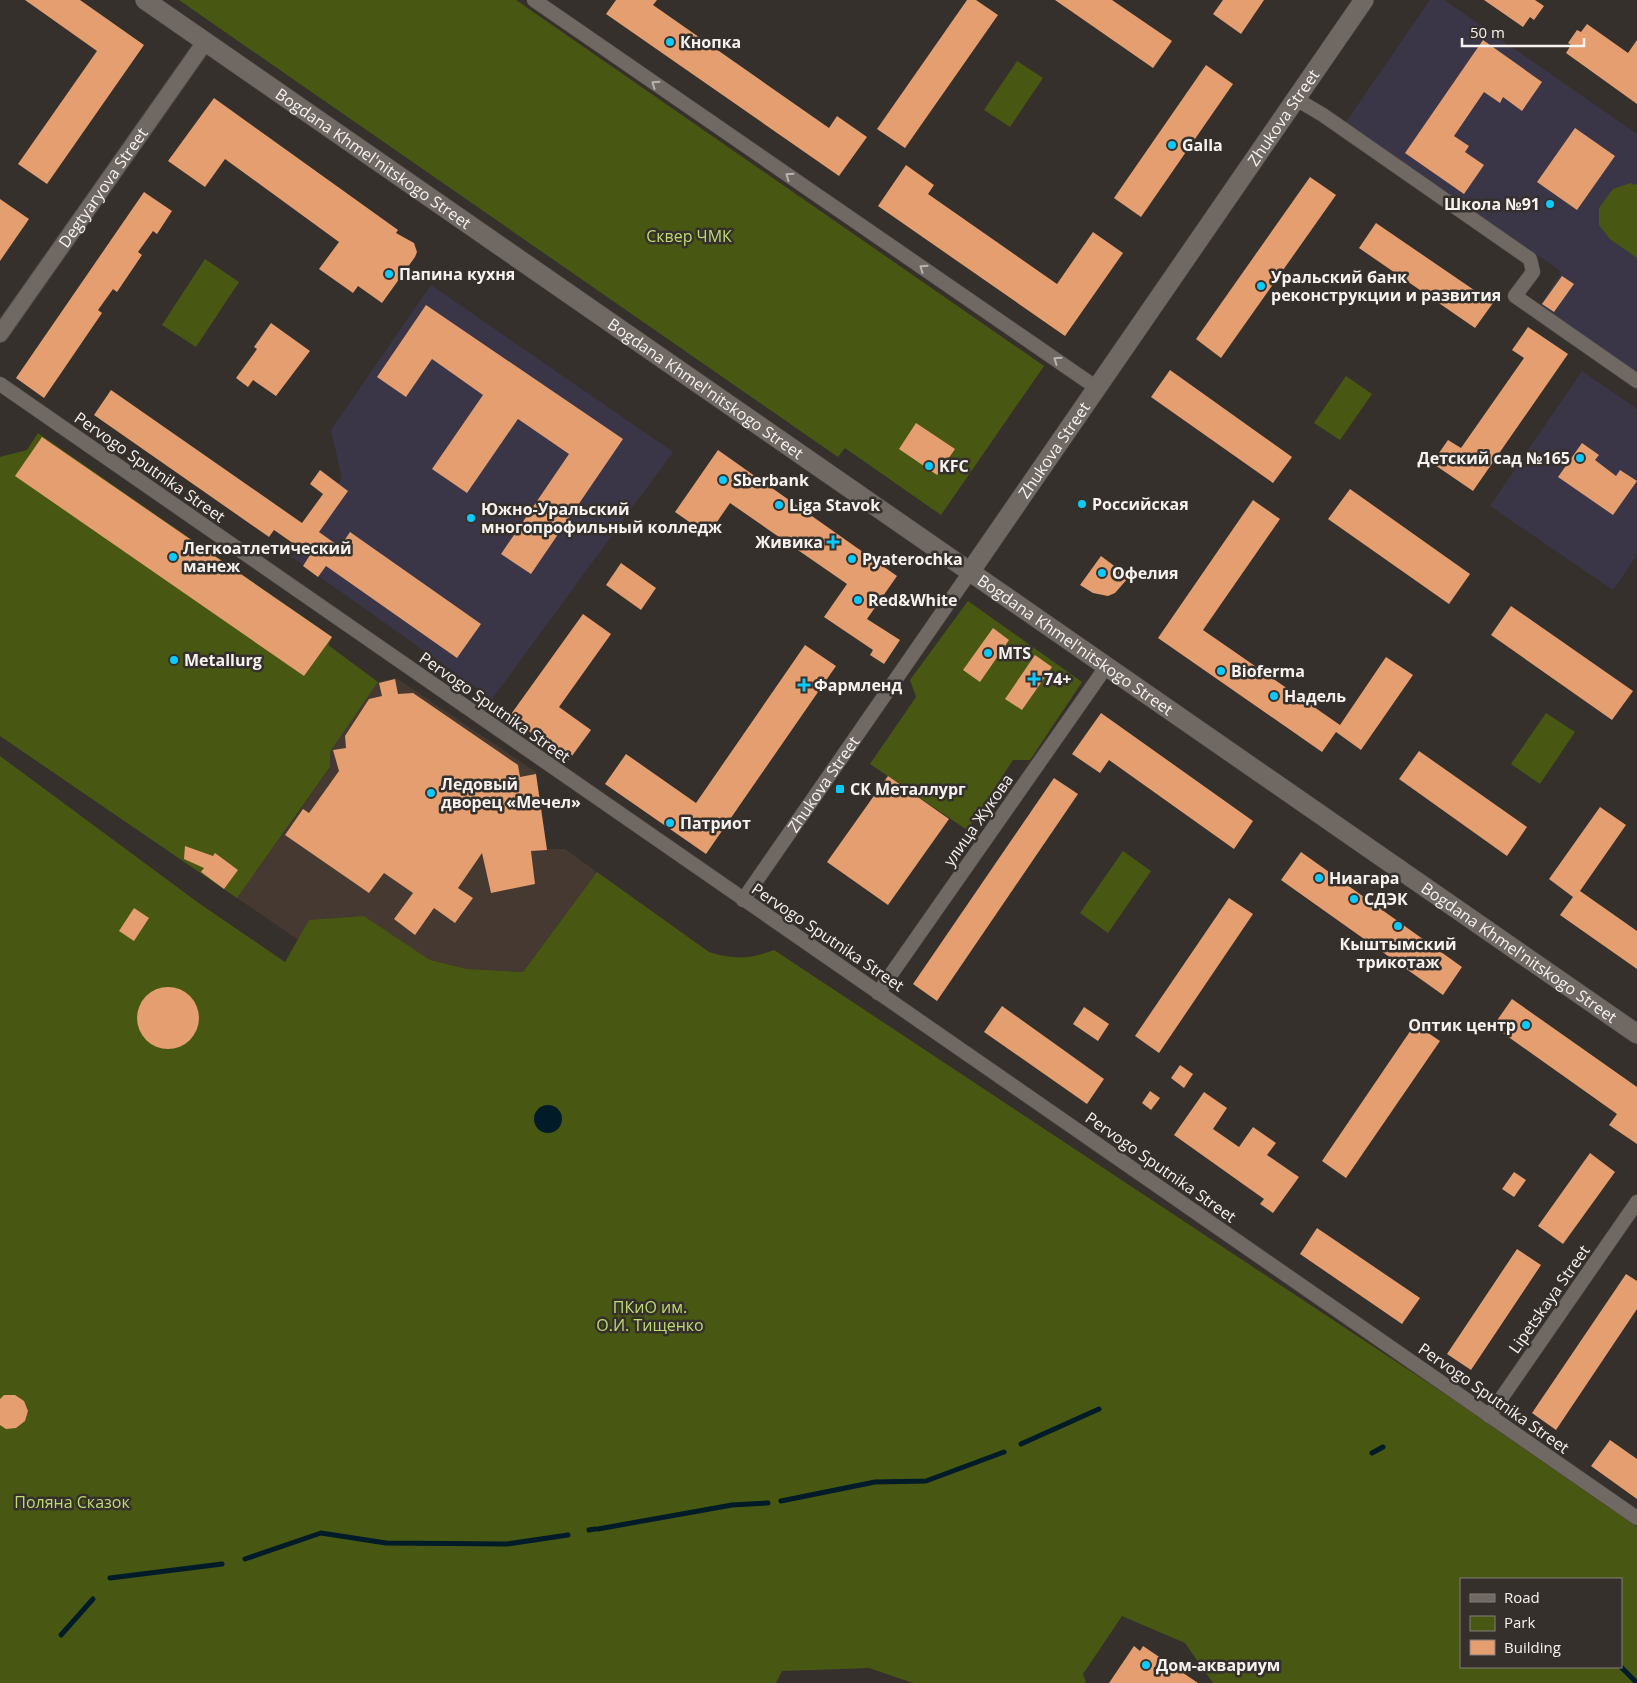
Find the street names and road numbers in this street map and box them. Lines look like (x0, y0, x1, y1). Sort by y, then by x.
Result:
street label: Zhukova Street (1242, 65, 1324, 170)
street label: Bogdana Khmel'nitskogo Street (271, 83, 476, 234)
street label: Degtyaryova Street (53, 123, 153, 252)
street label: Bogdana Khmel'nitskogo Street (603, 313, 808, 464)
street label: Zhukova Street (1013, 397, 1095, 503)
street label: Pervogo Sputnika Street (70, 407, 230, 528)
street label: Bogdana Khmel'nitskogo Street (973, 569, 1178, 721)
street label: Pervogo Sputnika Street (415, 647, 575, 768)
street label: Zhukova Street (782, 731, 864, 837)
street label: улица Жукова (938, 770, 1018, 870)
street label: Bogdana Khmel'nitskogo Street (1417, 877, 1622, 1028)
street label: Pervogo Sputnika Street (748, 878, 909, 996)
street label: Pervogo Sputnika Street (1081, 1107, 1241, 1228)
street label: Lipetskaya Street (1503, 1240, 1595, 1358)
street label: Pervogo Sputnika Street (1414, 1338, 1574, 1459)

